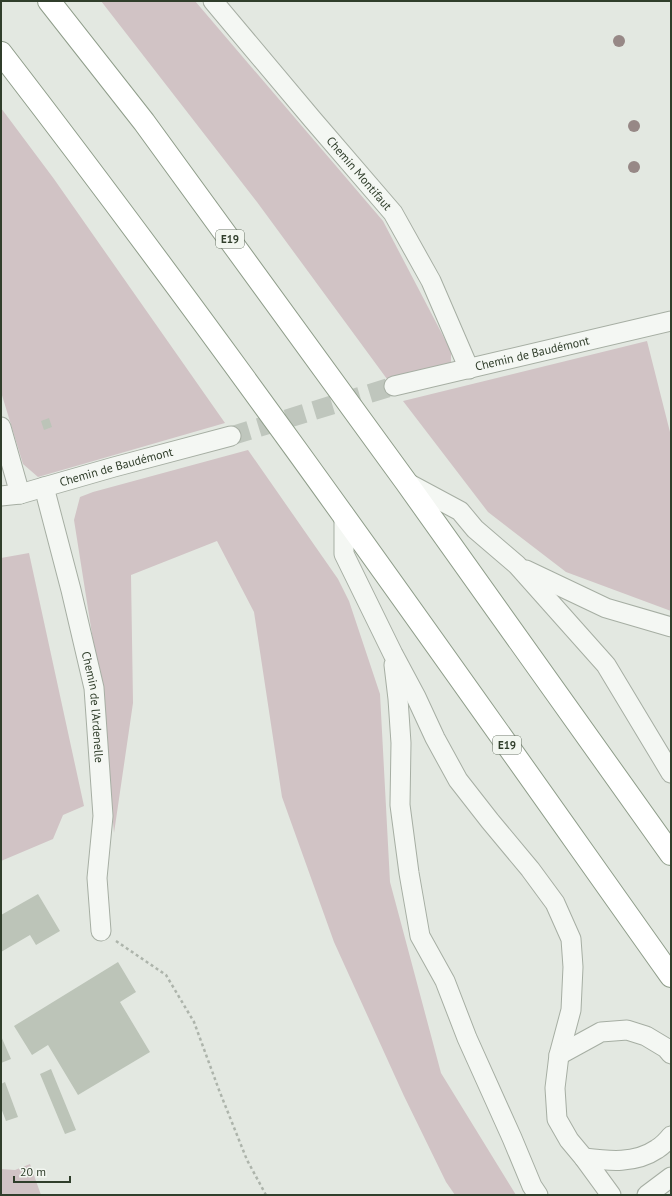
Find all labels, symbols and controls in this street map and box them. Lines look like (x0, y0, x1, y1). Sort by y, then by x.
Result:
street label: Chemin Montifaut (324, 133, 395, 213)
road number: E19 (216, 230, 244, 248)
street label: Chemin de Baudémont (473, 332, 591, 374)
street label: Chemin de Baudémont (58, 444, 174, 489)
street label: Chemin de l'Ardenelle (79, 650, 107, 763)
road number: E19 (493, 736, 521, 754)
scale bar (14, 1158, 70, 1184)
text: 20 m (20, 1164, 46, 1179)

